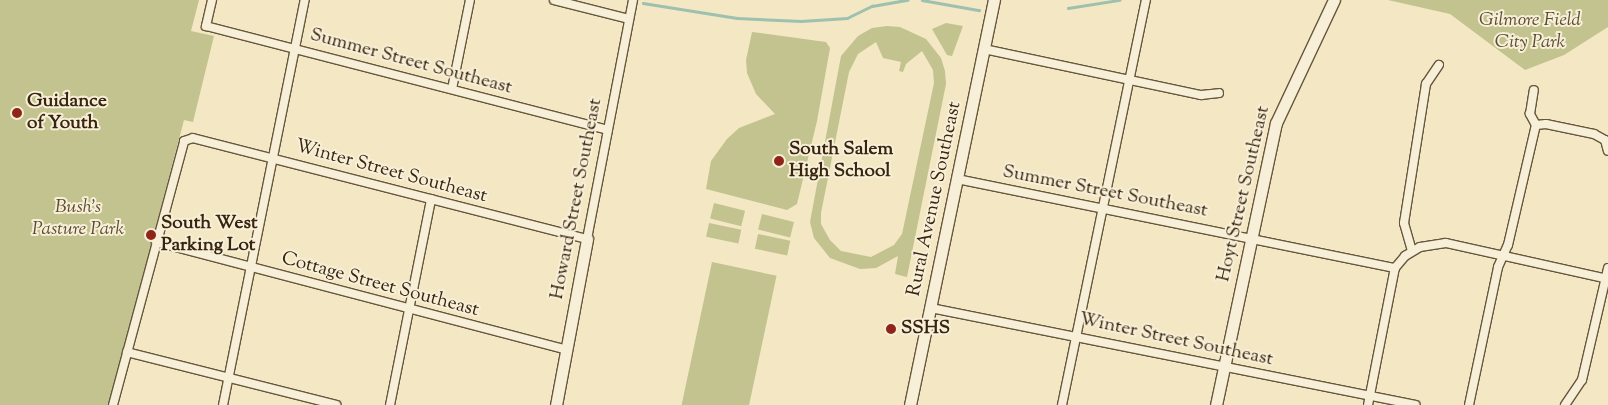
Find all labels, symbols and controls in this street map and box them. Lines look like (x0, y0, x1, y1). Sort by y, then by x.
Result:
park label: Gilmore Field City Park (1479, 10, 1581, 54)
street label: Summer Street Southeast (307, 24, 515, 100)
place label: Guidance of Youth (27, 91, 107, 135)
street label: Howard Street Southeast (546, 97, 608, 301)
street label: Rural Avenue Southeast (903, 100, 967, 298)
street label: Hoyt Street Southeast (1213, 104, 1275, 284)
marker: Guidance of Youth (11, 107, 23, 119)
street label: Winter Street Southeast (293, 135, 489, 209)
place label: South Salem High School (789, 139, 893, 183)
marker: South Salem High School (773, 155, 785, 167)
street label: Summer Street Southeast (1001, 161, 1209, 223)
park label: Bush's Pasture Park (32, 197, 124, 241)
place label: South West Parking Lot (161, 213, 257, 257)
marker: South West Parking Lot (145, 229, 157, 241)
street label: Cottage Street Southeast (279, 248, 481, 322)
street label: Winter Street Southeast (1077, 308, 1275, 372)
place label: SSHS (901, 318, 950, 340)
marker: SSHS (885, 323, 897, 335)

